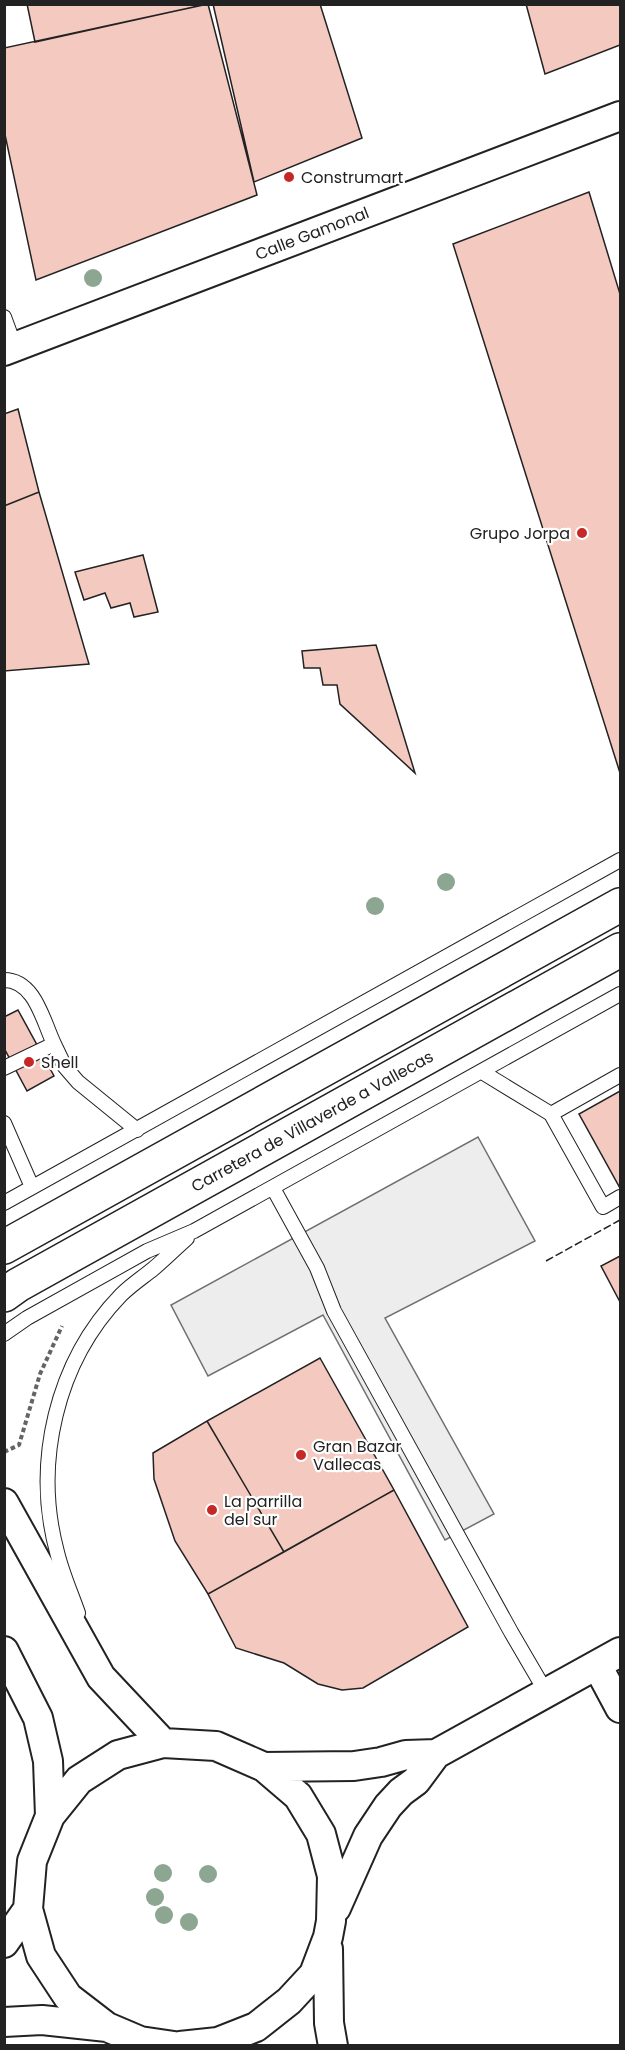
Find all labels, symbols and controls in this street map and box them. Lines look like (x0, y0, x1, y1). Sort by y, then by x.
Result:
place label: Construmart (301, 166, 403, 189)
marker: Construmart (282, 170, 296, 184)
street label: Calle Gamonal (252, 201, 372, 266)
place label: Grupo Jorpa (470, 522, 570, 545)
marker: Grupo Jorpa (575, 526, 589, 540)
street label: Carretera de Villaverde a Vallecas (187, 1045, 437, 1198)
place label: Shell (41, 1051, 78, 1074)
marker: Shell (22, 1055, 36, 1069)
place label: Gran Bazar Vallecas (313, 1435, 401, 1476)
marker: Gran Bazar Vallecas (294, 1448, 308, 1462)
place label: La parrilla del sur (224, 1490, 302, 1531)
marker: La parrilla del sur (205, 1503, 219, 1517)

